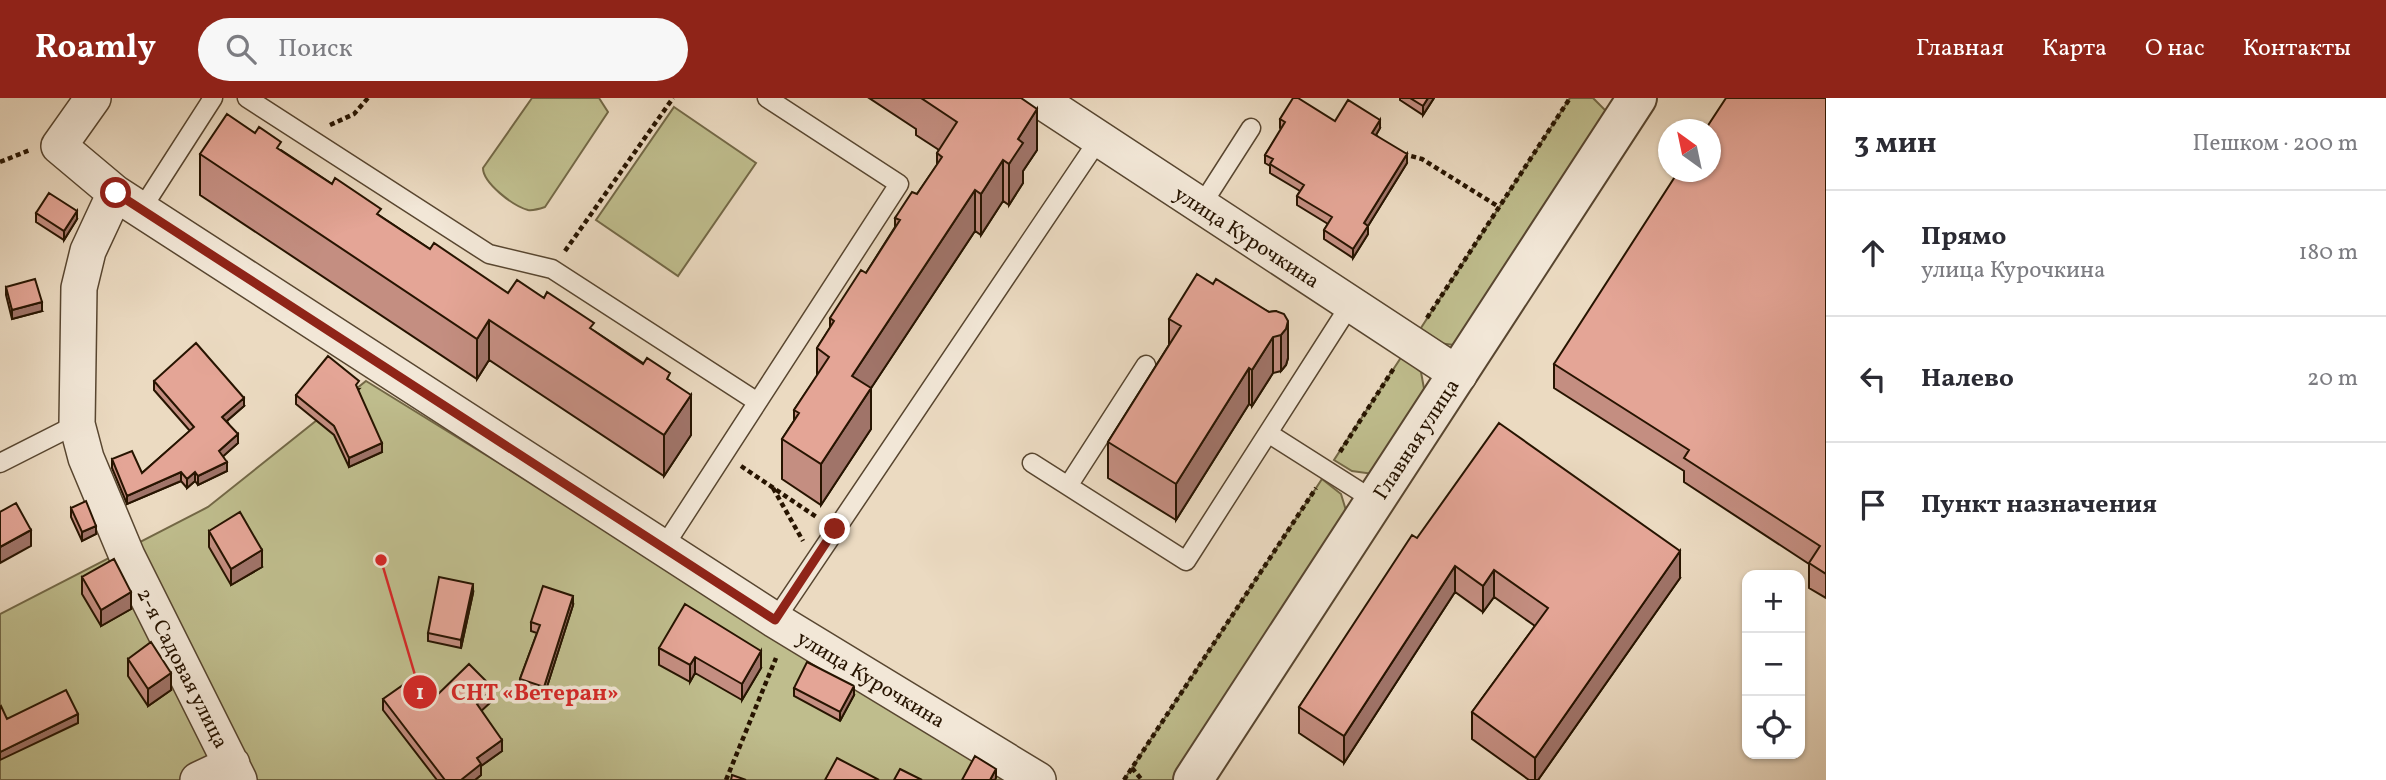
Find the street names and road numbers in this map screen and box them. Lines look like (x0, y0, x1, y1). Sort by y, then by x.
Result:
street label: улица Курочкина (1168, 180, 1325, 296)
street label: Главная улица (1367, 374, 1467, 506)
street label: 2-я Садовая улица (129, 583, 235, 754)
street label: улица Курочкина (791, 624, 950, 736)

